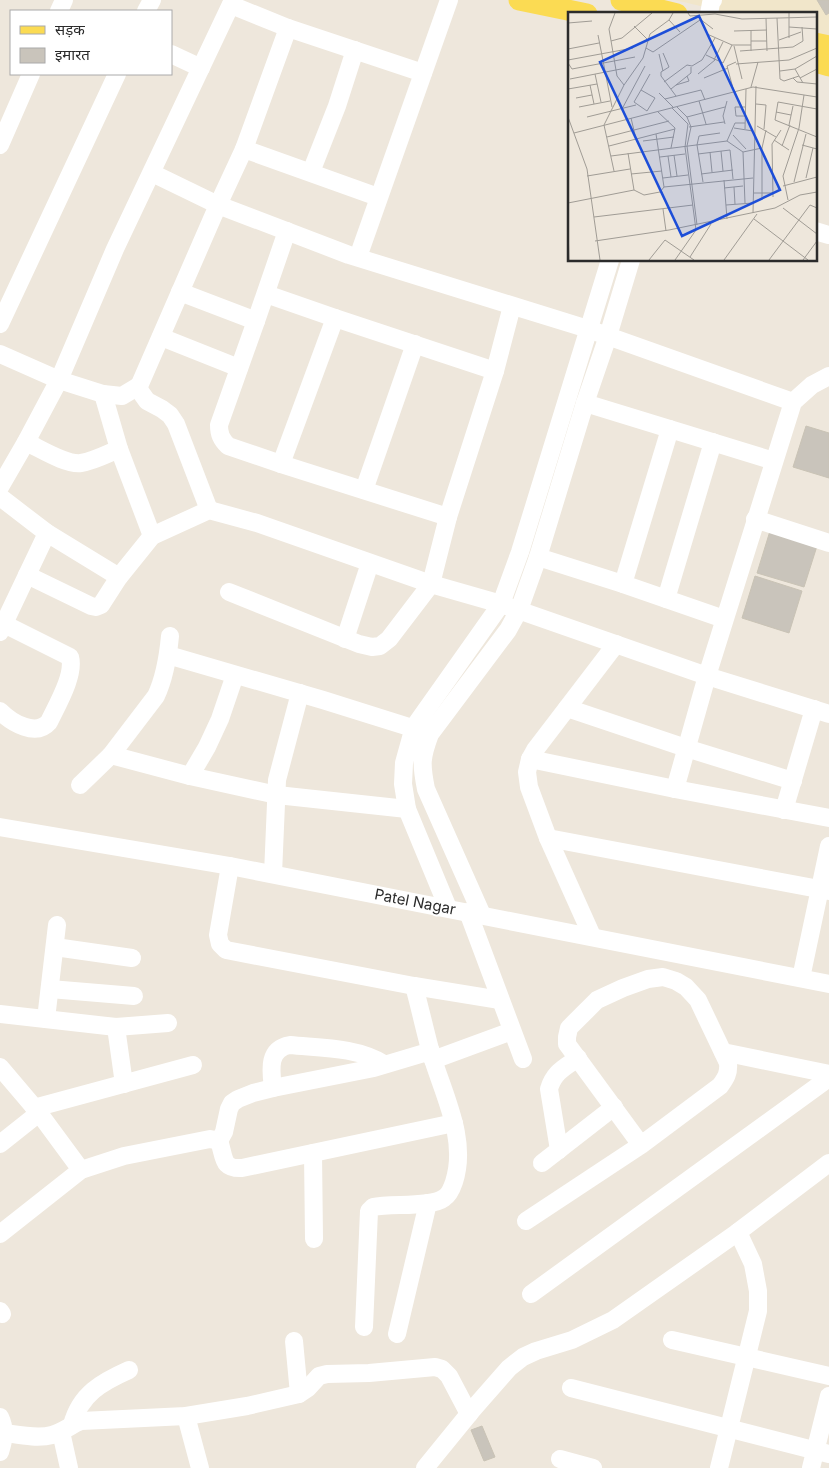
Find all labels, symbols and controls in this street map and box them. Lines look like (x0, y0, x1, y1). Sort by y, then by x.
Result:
legend (10, 10, 172, 75)
inset map (568, 12, 816, 261)
text: सड़क (55, 20, 85, 39)
text: इमारत (55, 45, 90, 64)
street label: Patel Nagar (373, 884, 458, 919)

